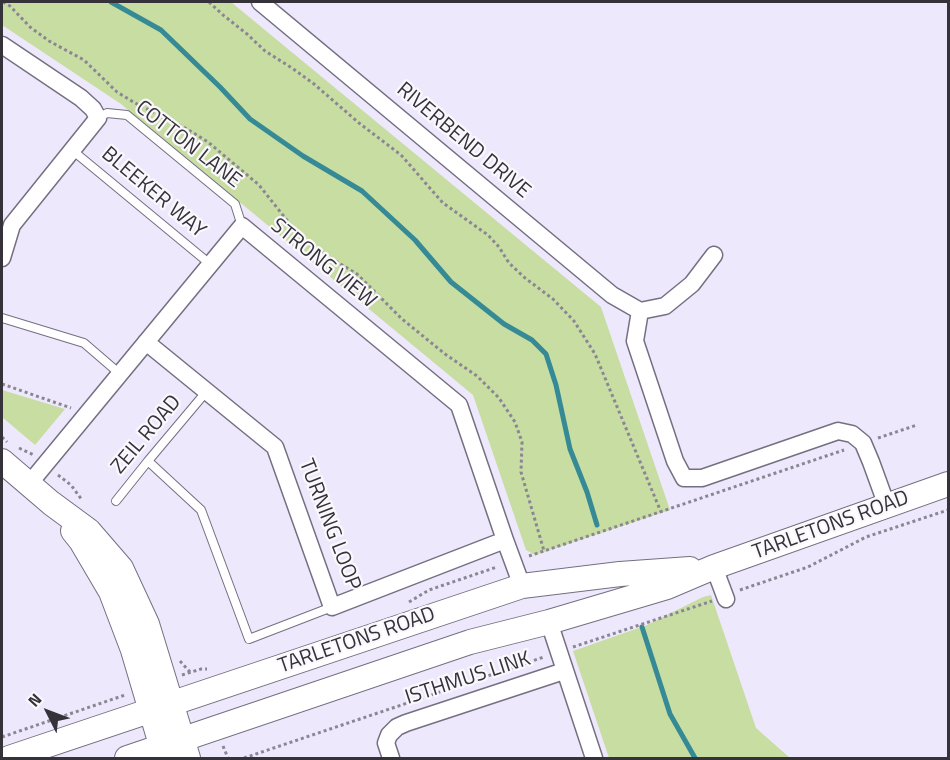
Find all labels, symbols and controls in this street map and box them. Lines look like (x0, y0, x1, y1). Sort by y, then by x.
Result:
street label: RIVERBEND DRIVE (391, 78, 535, 204)
street label: COTTON LANE (130, 96, 246, 194)
street label: BLEEKER WAY (96, 142, 210, 244)
street label: STRONG VIEW (265, 214, 381, 314)
street label: ZEIL ROAD (107, 390, 187, 480)
street label: TURNING LOOP (292, 456, 366, 594)
street label: TARLETONS ROAD (749, 486, 913, 566)
street label: TARLETONS ROAD (275, 602, 439, 680)
street label: ISTHMUS LINK (402, 647, 534, 711)
north arrow (18, 682, 78, 742)
text: N (22, 688, 47, 712)

